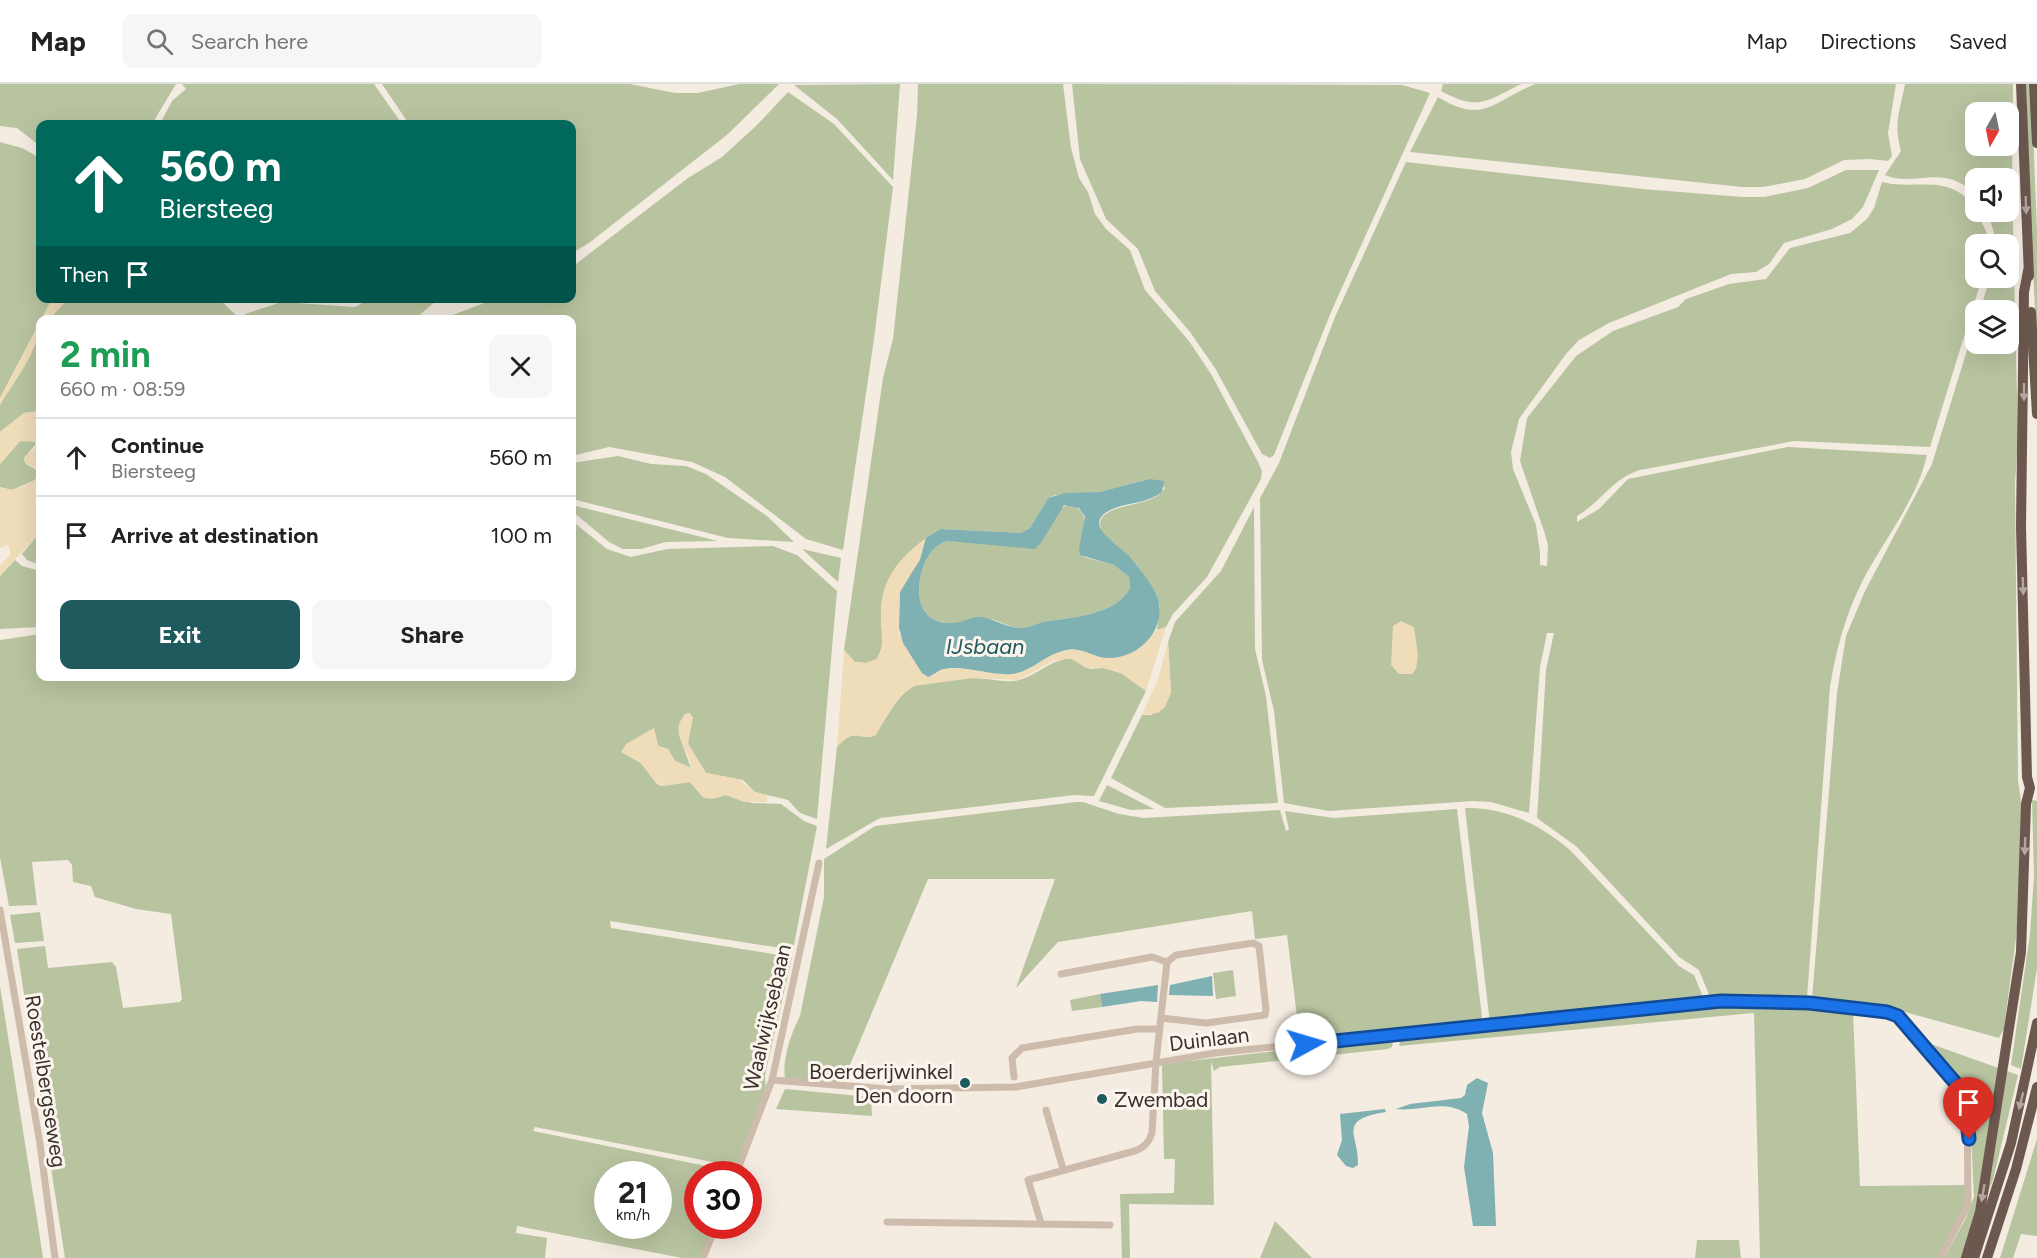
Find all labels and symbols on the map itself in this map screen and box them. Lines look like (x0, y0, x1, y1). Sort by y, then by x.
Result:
north arrow (1965, 102, 2019, 156)
one-way arrow (2021, 196, 2030, 215)
one-way arrow (2019, 383, 2029, 402)
one-way arrow (2019, 576, 2028, 595)
water label: IJsbaan (946, 633, 1024, 660)
one-way arrow (2020, 837, 2030, 856)
street label: Waalwijksebaan (738, 941, 796, 1093)
street label: Roestelbergseweg (20, 993, 72, 1169)
position arrow (1274, 1012, 1338, 1076)
street label: Duinlaan (1168, 1022, 1250, 1056)
place label: Boerderijwinkel Den doorn (809, 1059, 953, 1108)
marker: Boerderijwinkel Den doorn (958, 1076, 972, 1090)
pin (1943, 1077, 1994, 1139)
place label: Zwembad (1114, 1087, 1208, 1112)
one-way arrow (2016, 1091, 2026, 1110)
marker: Zwembad (1095, 1092, 1109, 1106)
speed limit sign: 30 (684, 1161, 762, 1239)
one-way arrow (1978, 1184, 1987, 1203)

